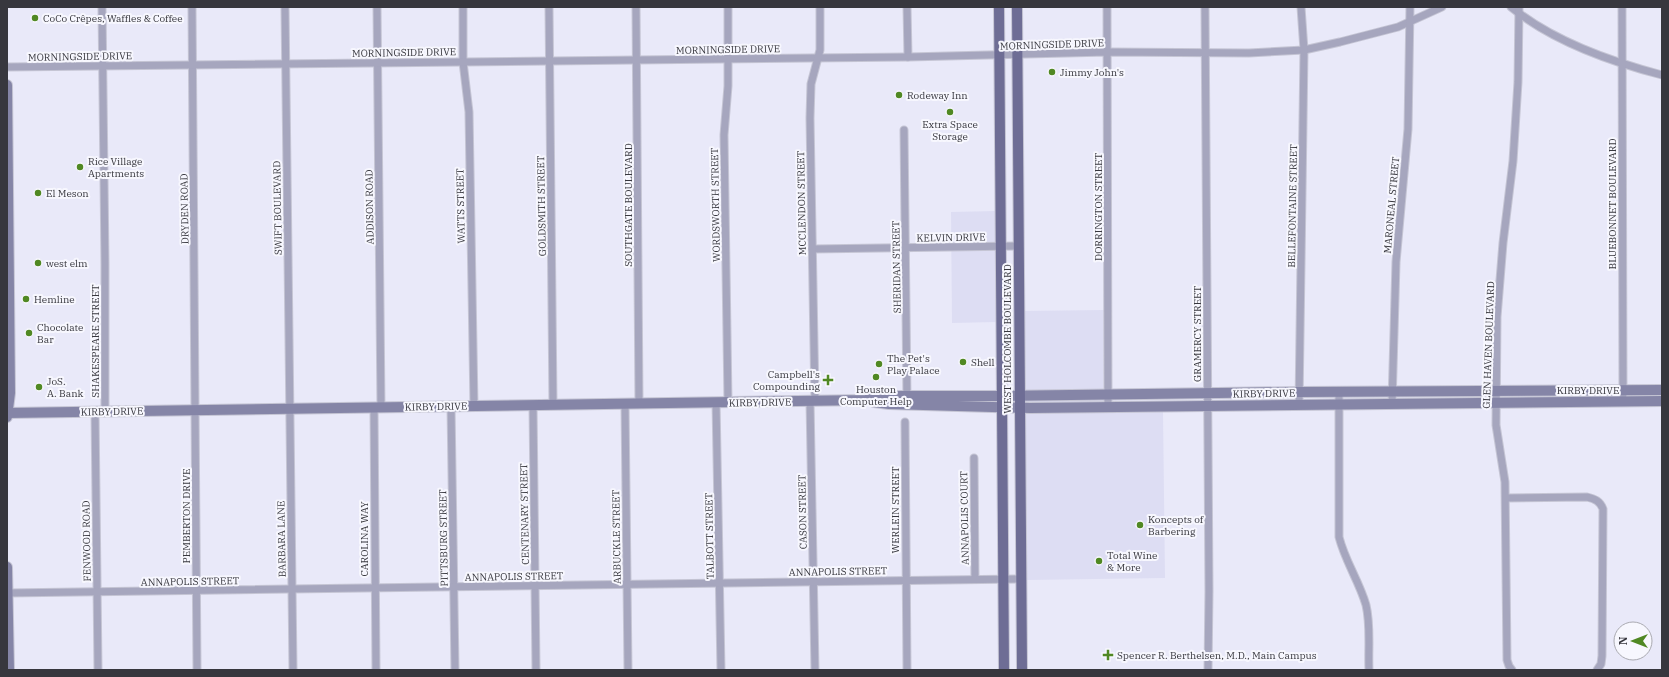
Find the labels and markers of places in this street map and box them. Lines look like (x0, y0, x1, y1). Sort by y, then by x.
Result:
place label: CoCo Crêpes, Waffles & Coffee (43, 12, 183, 25)
marker: CoCo Crêpes, Waffles & Coffee (30, 13, 40, 23)
place label: Jimmy John's (1060, 66, 1124, 79)
marker: Jimmy John's (1047, 67, 1057, 77)
place label: Rodeway Inn (907, 89, 968, 102)
marker: Rodeway Inn (894, 90, 904, 100)
marker: Extra Space Storage (945, 107, 955, 117)
place label: Extra Space Storage (922, 118, 978, 143)
place label: Rice Village Apartments (88, 155, 144, 180)
marker: Rice Village Apartments (75, 162, 85, 172)
place label: El Meson (46, 187, 89, 200)
marker: El Meson (33, 188, 43, 198)
place label: west elm (46, 257, 88, 270)
marker: west elm (33, 258, 43, 268)
place label: Hemline (34, 293, 75, 306)
marker: Hemline (21, 294, 31, 304)
place label: Chocolate Bar (37, 321, 83, 346)
marker: Chocolate Bar (24, 328, 34, 338)
place label: The Pet's Play Palace (887, 352, 940, 377)
place label: Shell (971, 356, 994, 369)
marker: Shell (958, 357, 968, 367)
marker: The Pet's Play Palace (874, 359, 884, 369)
place label: Campbell's Compounding (753, 368, 821, 393)
marker: Houston Computer Help (871, 372, 881, 382)
place label: JoS. A. Bank (47, 375, 84, 400)
marker: Campbell's Compounding (823, 375, 833, 385)
marker: JoS. A. Bank (34, 382, 44, 392)
place label: Houston Computer Help (840, 383, 912, 408)
place label: Koncepts of Barbering (1148, 513, 1204, 538)
marker: Koncepts of Barbering (1135, 520, 1145, 530)
place label: Total Wine & More (1107, 549, 1157, 574)
marker: Total Wine & More (1094, 556, 1104, 566)
marker: Spencer R. Berthelsen, M.D., Main Campus (1102, 649, 1114, 661)
place label: Spencer R. Berthelsen, M.D., Main Campus (1117, 649, 1317, 662)

